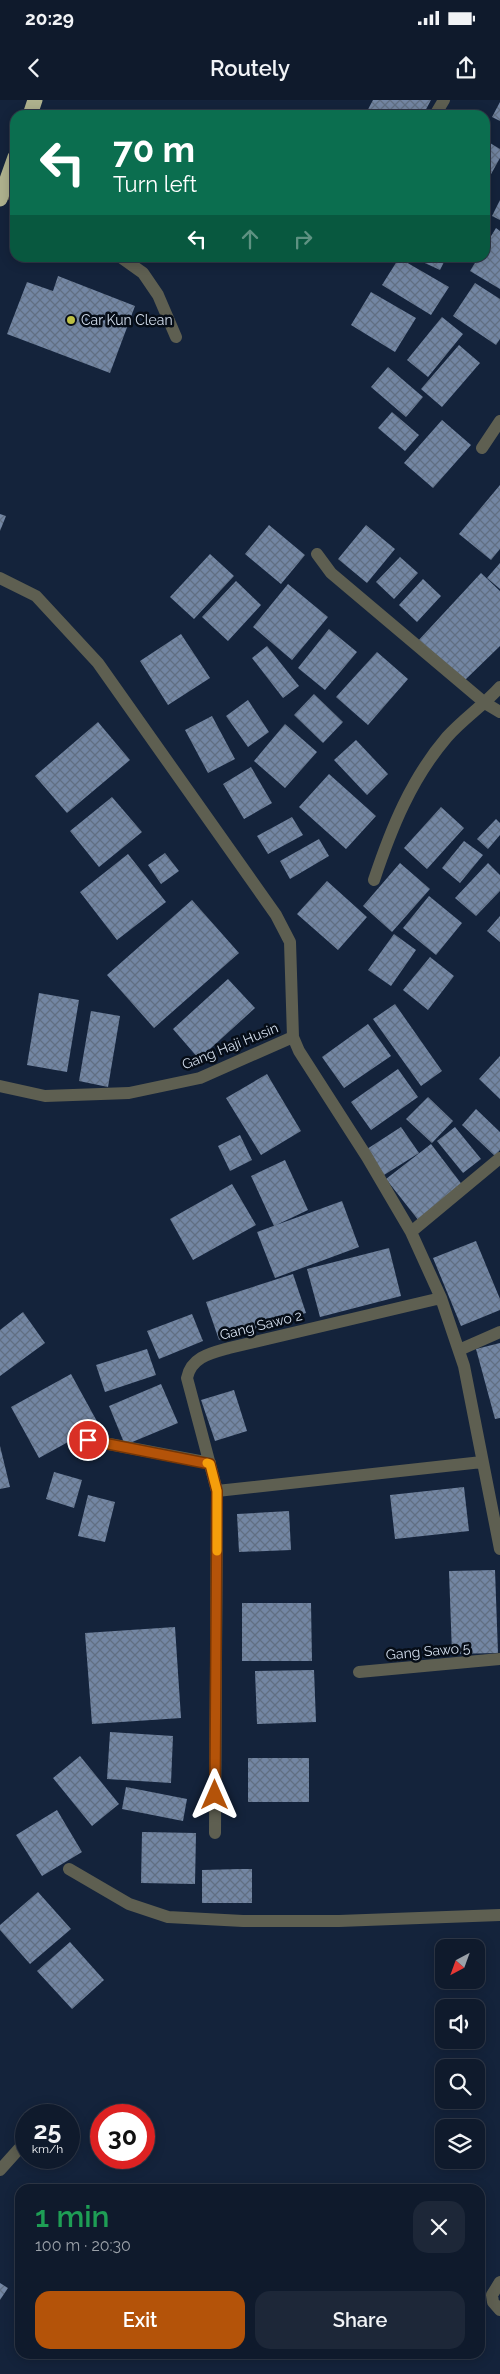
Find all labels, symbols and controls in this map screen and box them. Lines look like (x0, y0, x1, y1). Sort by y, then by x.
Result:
text: 20:29 (25, 7, 74, 29)
icon: back (20, 54, 48, 82)
icon: share (452, 54, 480, 82)
text: Routely (210, 55, 290, 81)
text: 70 m (113, 129, 195, 170)
icon: left (30, 130, 95, 195)
text: Turn left (113, 171, 197, 197)
icon: left (183, 225, 211, 253)
icon: ahead (236, 225, 264, 253)
icon: right (289, 225, 317, 253)
place label: Car Kun Clean (81, 312, 173, 328)
marker: Car Kun Clean (65, 314, 77, 326)
street label: Gang Haji Husin (180, 1019, 280, 1073)
street label: Gang Sawo 2 (218, 1307, 304, 1343)
pin (67, 1419, 109, 1461)
icon: arrive (74, 1426, 102, 1454)
street label: Gang Sawo 5 (385, 1639, 471, 1663)
position arrow (188, 1768, 240, 1820)
north arrow (435, 1939, 485, 1989)
map controls (435, 1939, 485, 2169)
button: sound (435, 1999, 485, 2049)
button: search (435, 2059, 485, 2109)
speed limit sign: 30 (90, 2104, 155, 2169)
text: 25 (34, 2115, 61, 2145)
button: layers (435, 2119, 485, 2169)
text: km/h (32, 2142, 63, 2156)
text: 1 min (35, 2199, 110, 2234)
button: close (413, 2201, 465, 2253)
text: 100 m · 20:30 (35, 2236, 131, 2255)
button: Exit (35, 2291, 245, 2349)
button: Share (255, 2291, 465, 2349)

